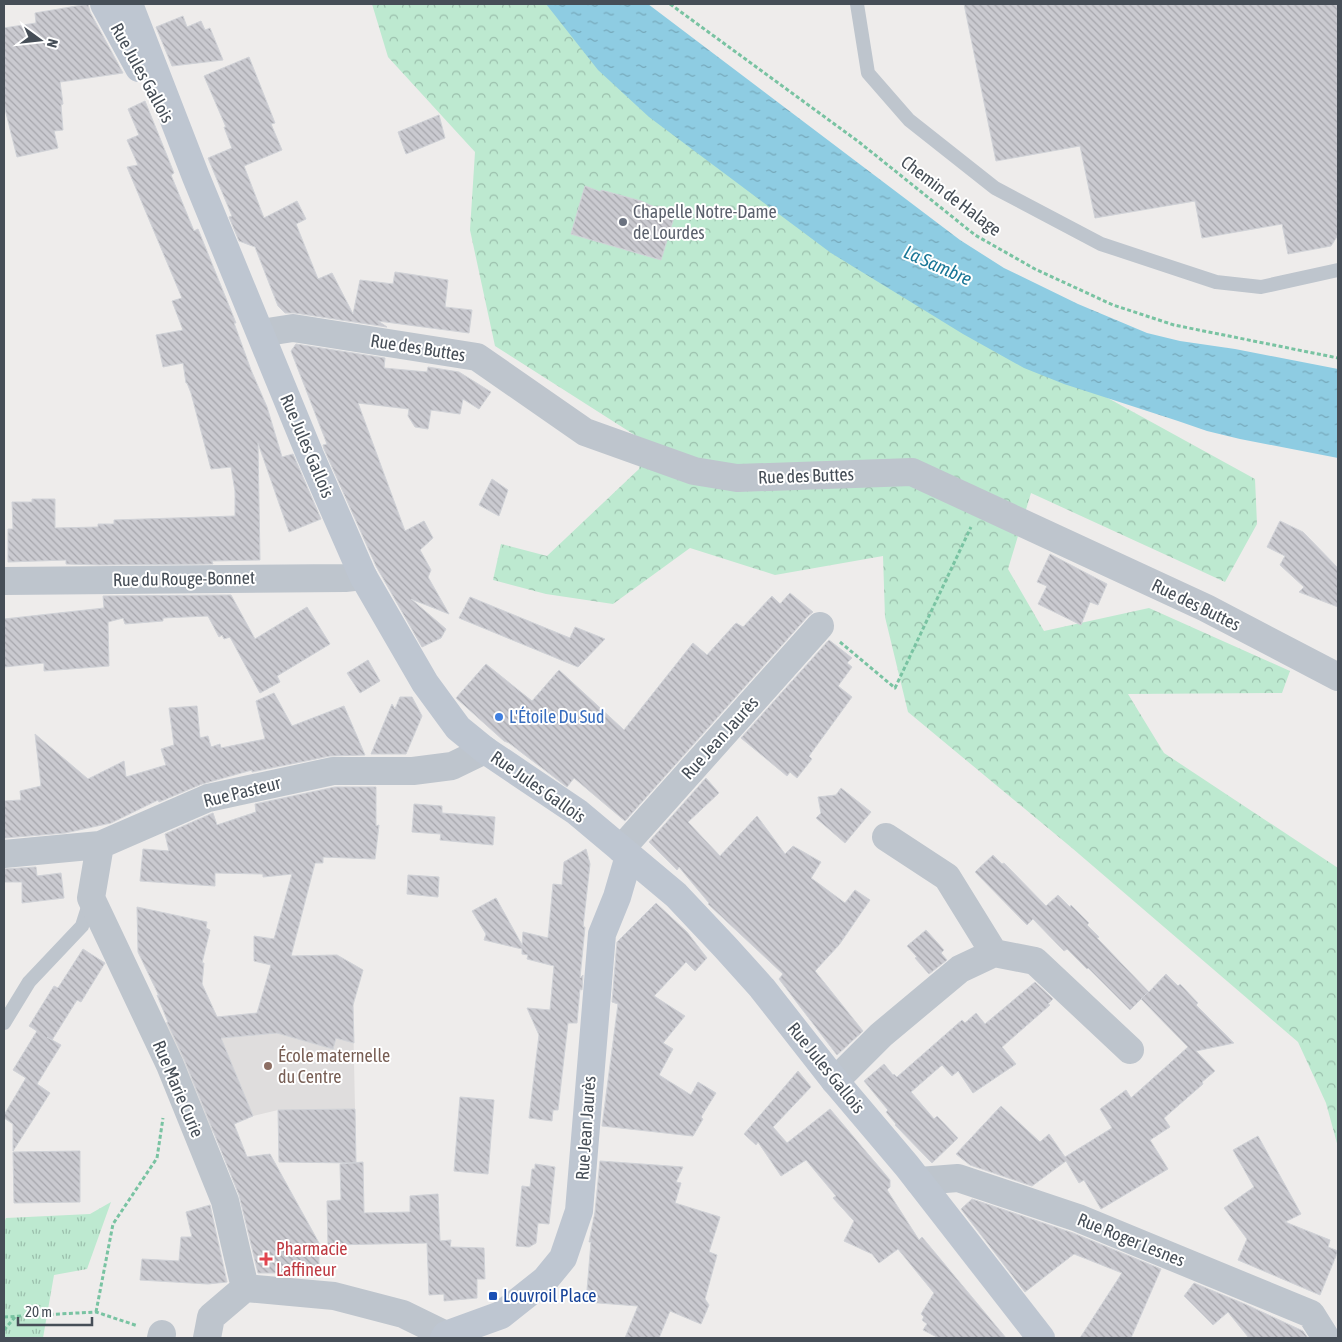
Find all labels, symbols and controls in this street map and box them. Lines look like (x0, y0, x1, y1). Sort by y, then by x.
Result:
north arrow (15, 15, 65, 65)
street label: Rue Jules Gallois (106, 19, 178, 126)
text: N (44, 37, 61, 49)
street label: Chemin de Halage (897, 151, 1006, 240)
place label: Chapelle Notre-Dame de Lourdes (633, 201, 777, 243)
marker: Chapelle Notre-Dame de Lourdes (617, 216, 629, 228)
water label: La Sambre (901, 240, 975, 290)
street label: Rue des Buttes (369, 330, 467, 365)
street label: Rue Jules Gallois (276, 391, 339, 501)
street label: Rue des Buttes (758, 463, 854, 488)
street label: Rue du Rouge-Bonnet (113, 567, 255, 590)
street label: Rue des Buttes (1149, 574, 1244, 635)
street label: Rue Jean Jaurès (677, 692, 762, 784)
place label: L'Étoile Du Sud (509, 706, 605, 727)
marker: L'Étoile Du Sud (493, 711, 505, 723)
street label: Rue Jules Gallois (487, 746, 590, 827)
street label: Rue Pasteur (201, 772, 283, 811)
street label: Rue Jules Gallois (783, 1018, 869, 1117)
street label: Rue Marie Curie (149, 1037, 208, 1140)
place label: École maternelle du Centre (278, 1045, 390, 1087)
marker: École maternelle du Centre (262, 1060, 274, 1072)
street label: Rue Jean Jaurès (571, 1075, 600, 1181)
street label: Rue Roger Lesnes (1074, 1208, 1188, 1271)
place label: Pharmacie Laffineur (276, 1238, 348, 1280)
marker: Pharmacie Laffineur (260, 1253, 272, 1265)
place label: Louvroil Place (503, 1285, 596, 1306)
marker: Louvroil Place (487, 1290, 499, 1302)
scale bar (18, 1294, 91, 1326)
text: 20 m (25, 1303, 52, 1320)

